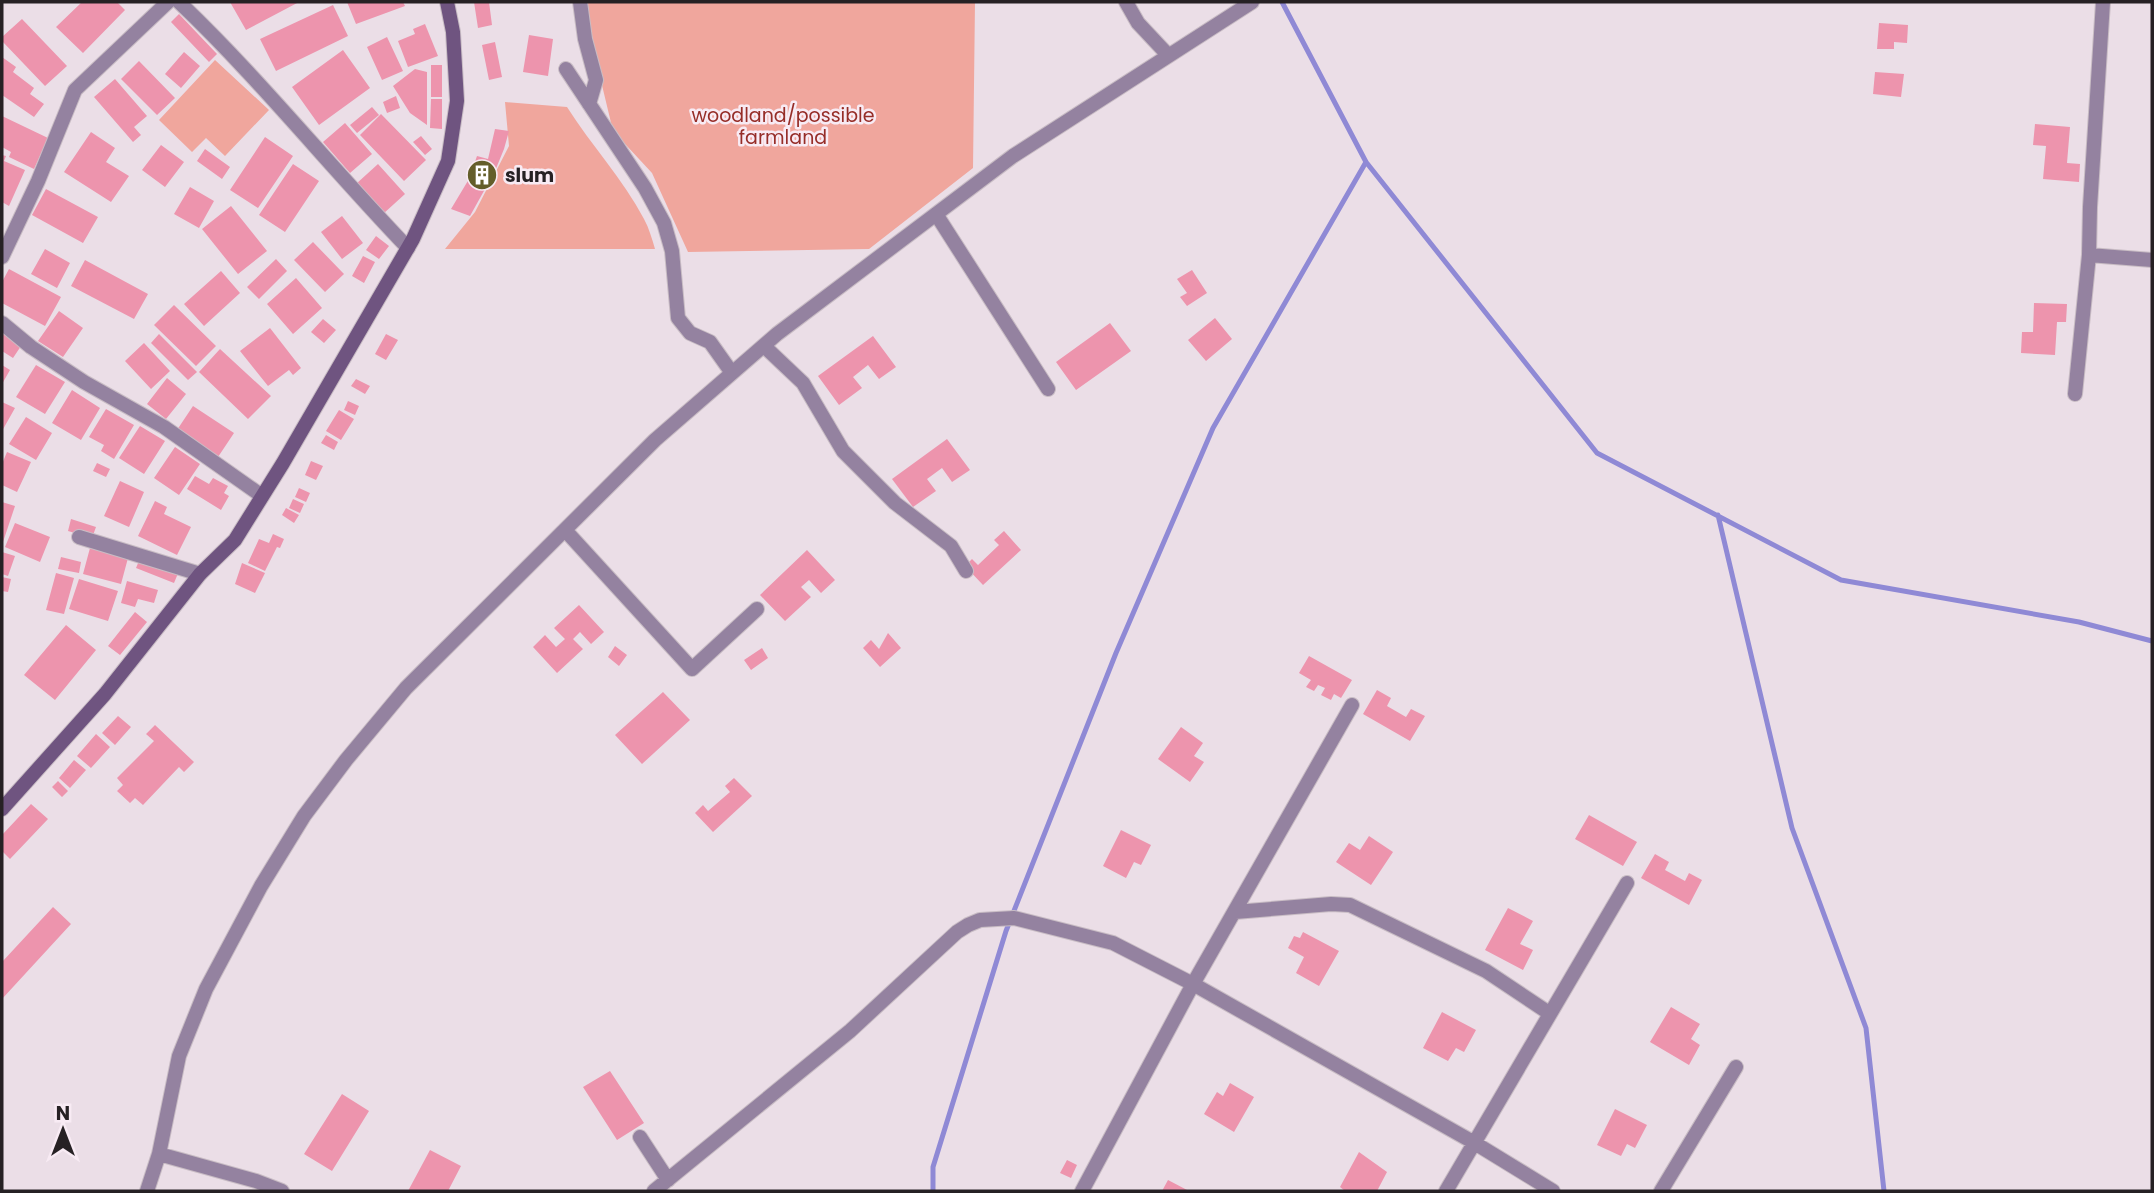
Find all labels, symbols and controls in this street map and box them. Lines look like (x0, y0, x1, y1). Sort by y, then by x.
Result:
park label: woodland/possible farmland (691, 102, 875, 151)
building icon: slum (465, 158, 499, 192)
place label: slum (505, 162, 554, 189)
north arrow (28, 1095, 98, 1165)
text: N (56, 1100, 70, 1127)

